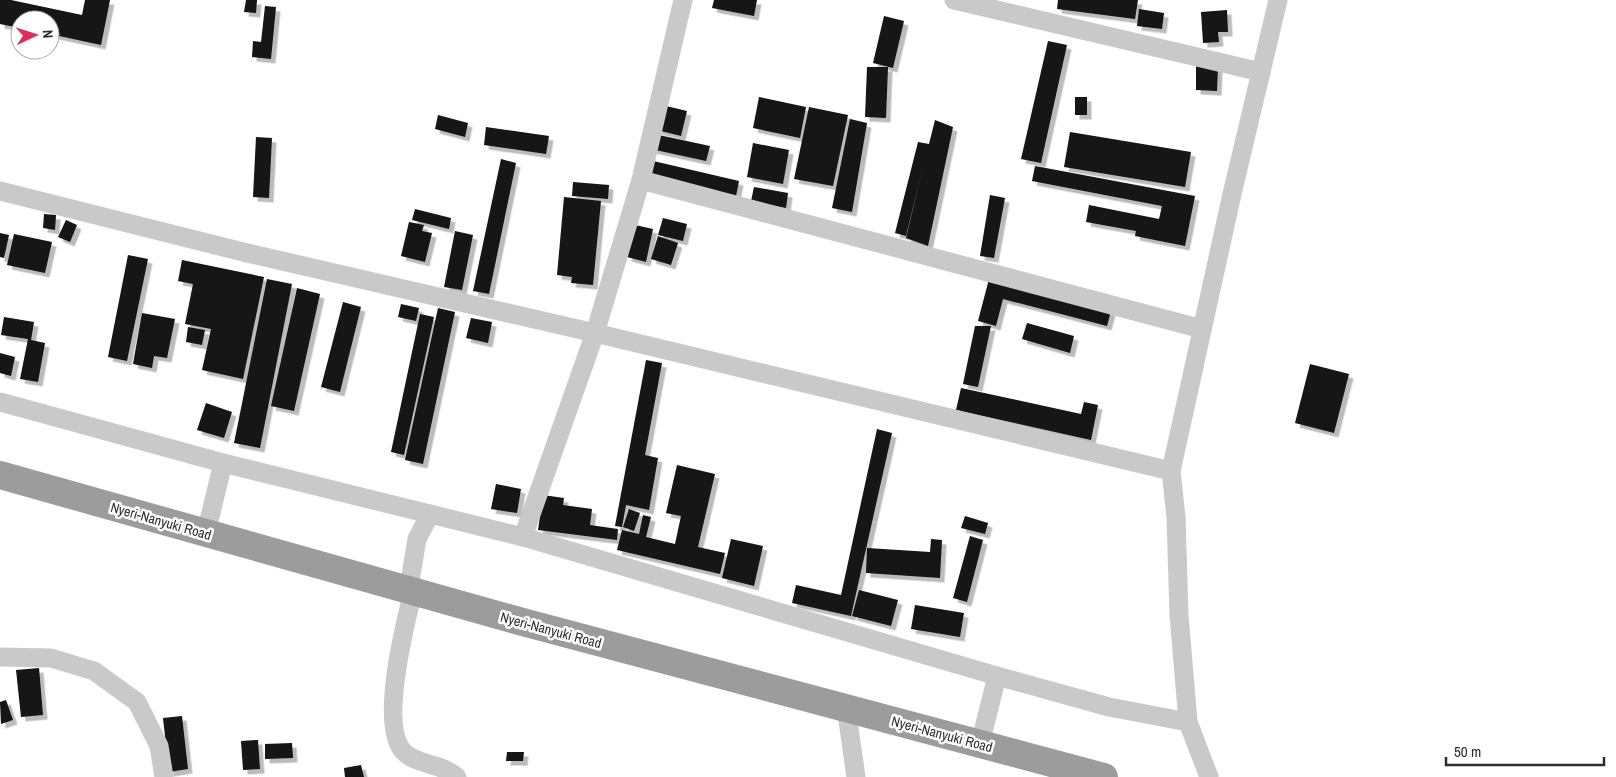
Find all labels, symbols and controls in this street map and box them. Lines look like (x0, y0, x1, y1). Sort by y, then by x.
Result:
north arrow (10, 10, 60, 60)
text: N (39, 29, 57, 39)
street label: Nyeri-Nanyuki Road (109, 498, 213, 544)
street label: Nyeri-Nanyuki Road (498, 608, 604, 652)
street label: Nyeri-Nanyuki Road (889, 712, 995, 756)
scale bar (1446, 734, 1604, 766)
text: 50 m (1454, 741, 1481, 762)

